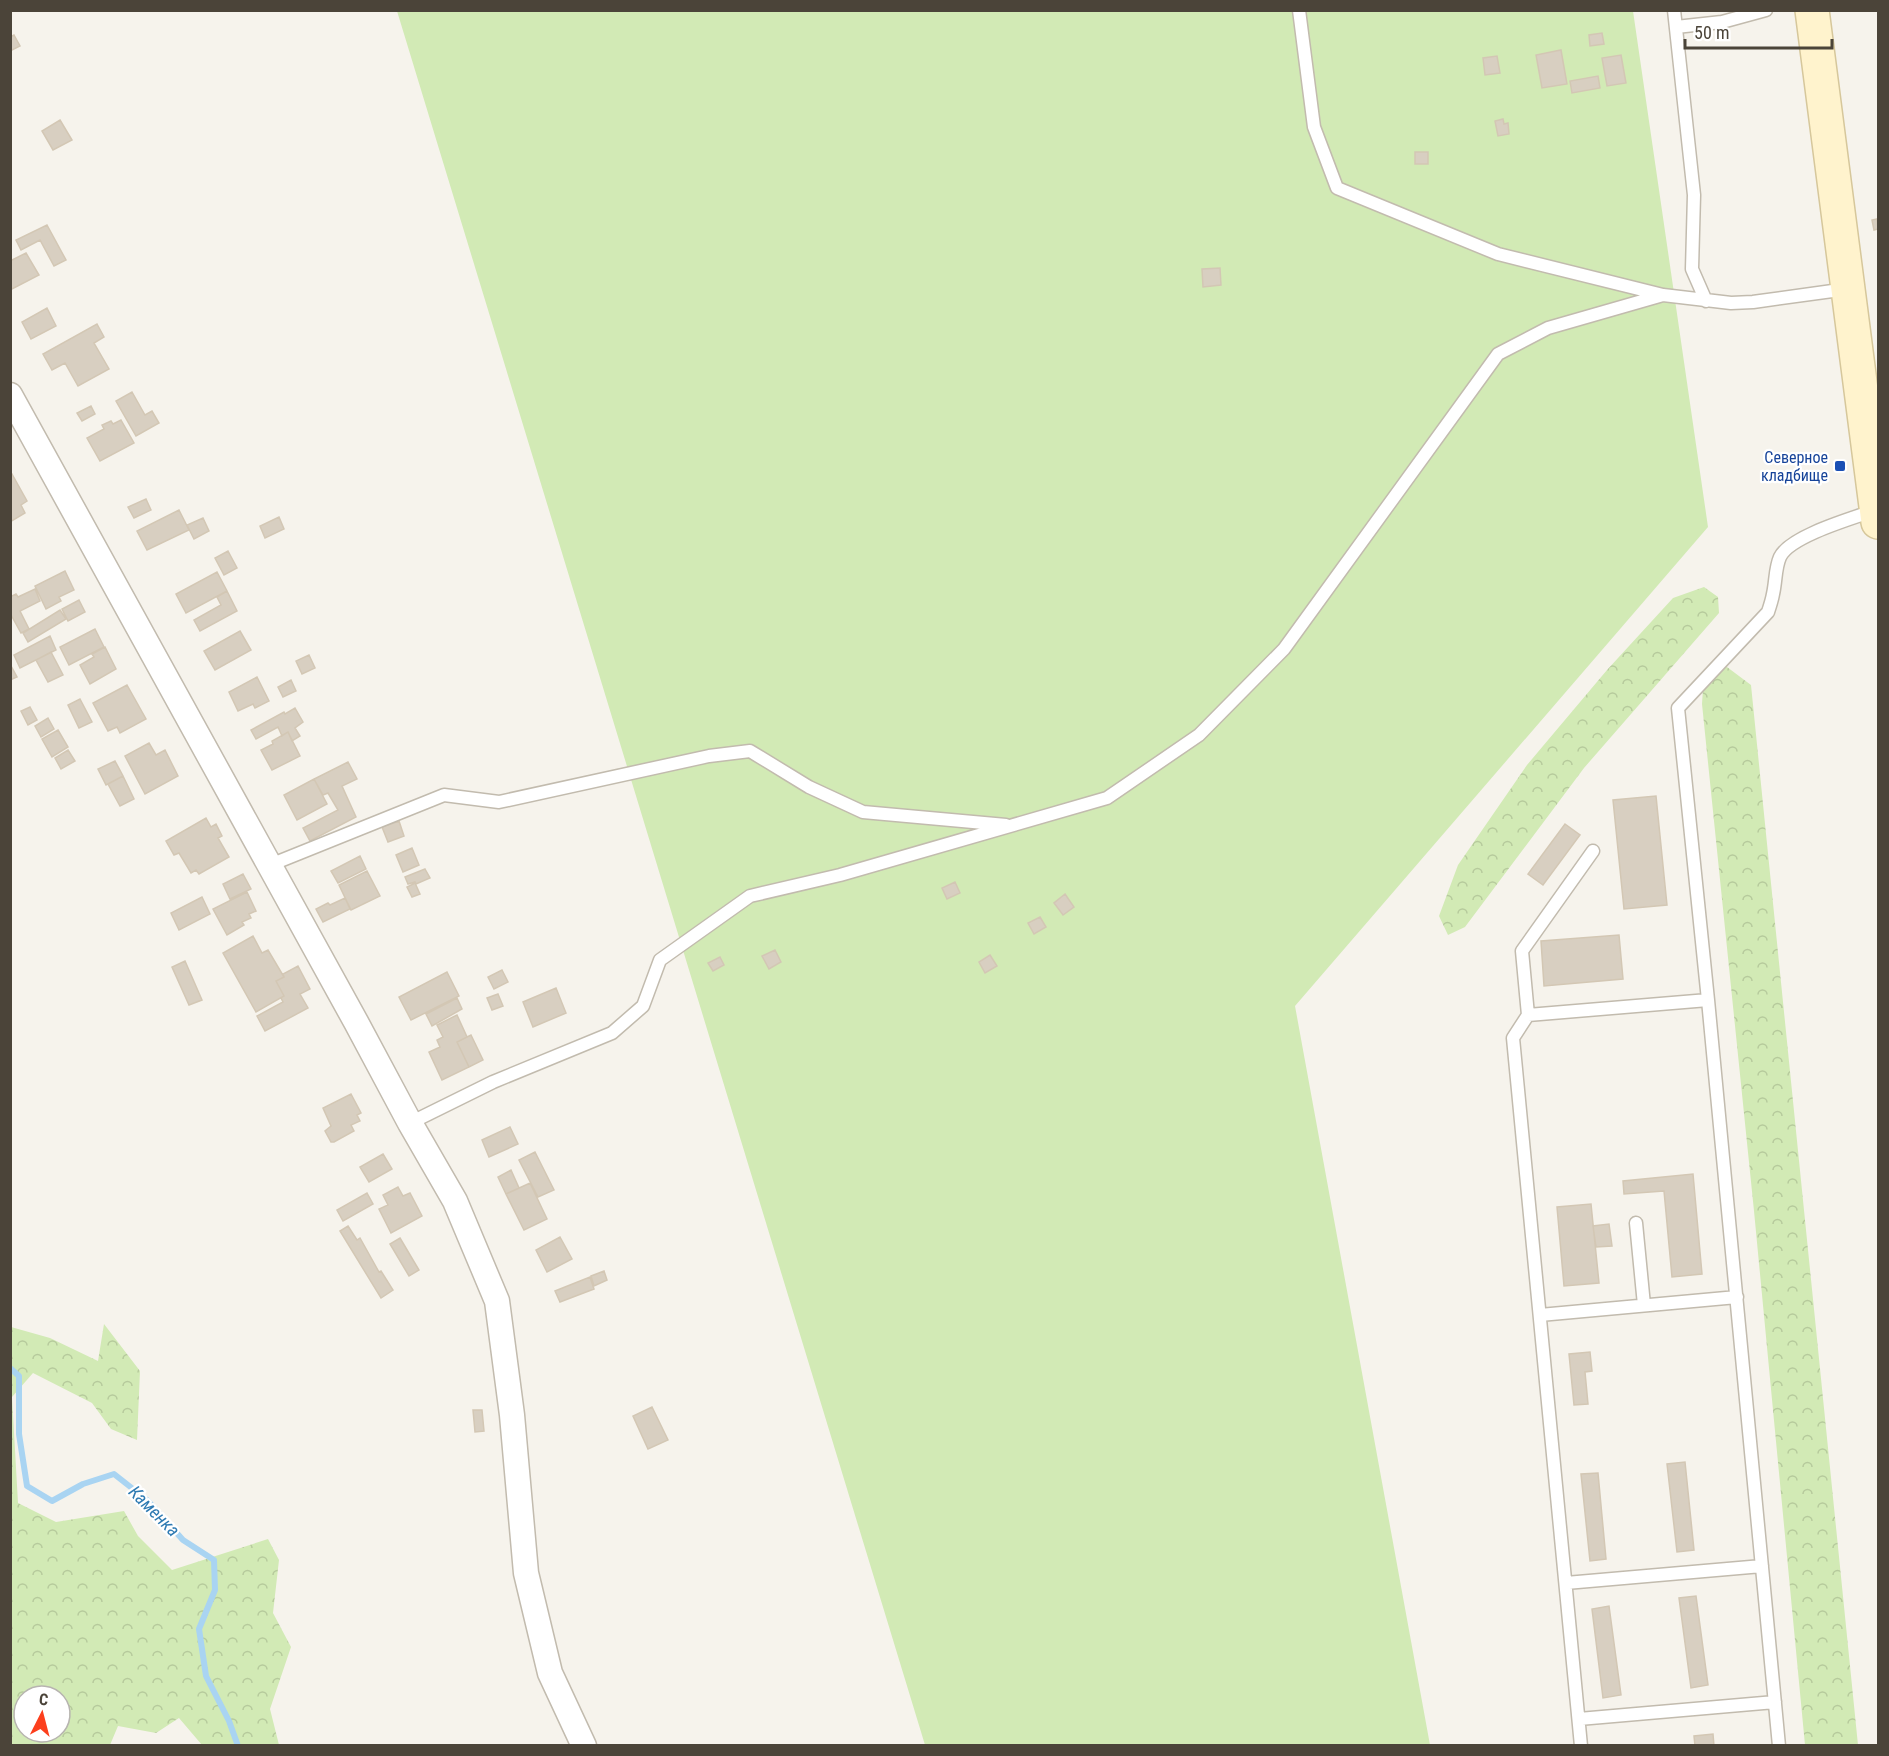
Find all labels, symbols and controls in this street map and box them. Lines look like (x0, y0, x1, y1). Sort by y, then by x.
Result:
scale bar (1685, 12, 1832, 50)
text: 50 m (1694, 22, 1729, 43)
place label: Северное кладбище (1761, 448, 1828, 485)
marker: Северное кладбище (1833, 459, 1847, 473)
water label: Каменка (125, 1481, 184, 1540)
north arrow (12, 1684, 72, 1744)
text: С (38, 1690, 49, 1710)

